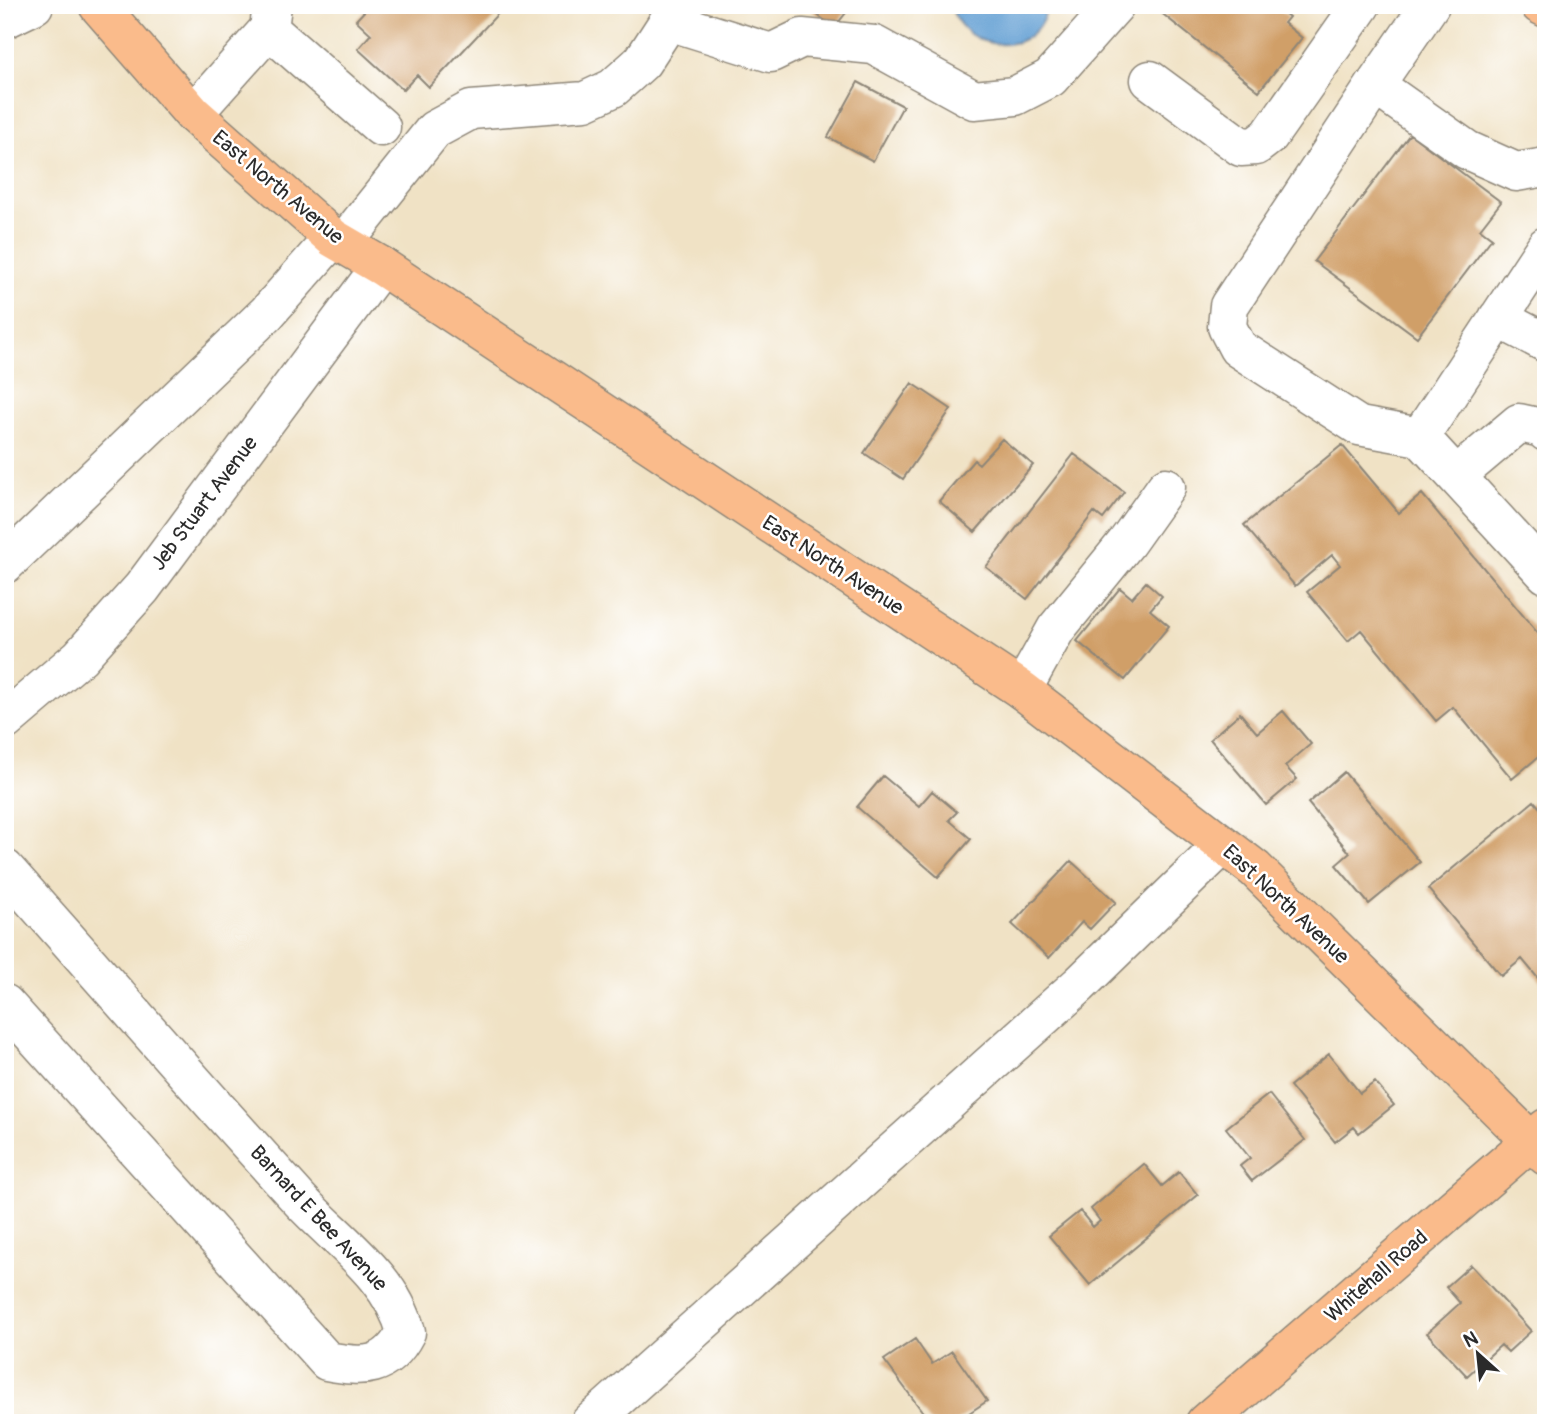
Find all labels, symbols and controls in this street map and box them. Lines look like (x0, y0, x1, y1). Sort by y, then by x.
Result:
street label: East North Avenue (206, 124, 349, 251)
street label: Jeb Stuart Avenue (145, 430, 264, 576)
street label: East North Avenue (757, 510, 909, 622)
street label: East North Avenue (1217, 839, 1355, 970)
street label: Barnard E Bee Avenue (244, 1140, 394, 1297)
street label: Whitehall Road (1319, 1224, 1434, 1329)
north arrow (1442, 1320, 1512, 1390)
text: N (1460, 1326, 1482, 1353)

